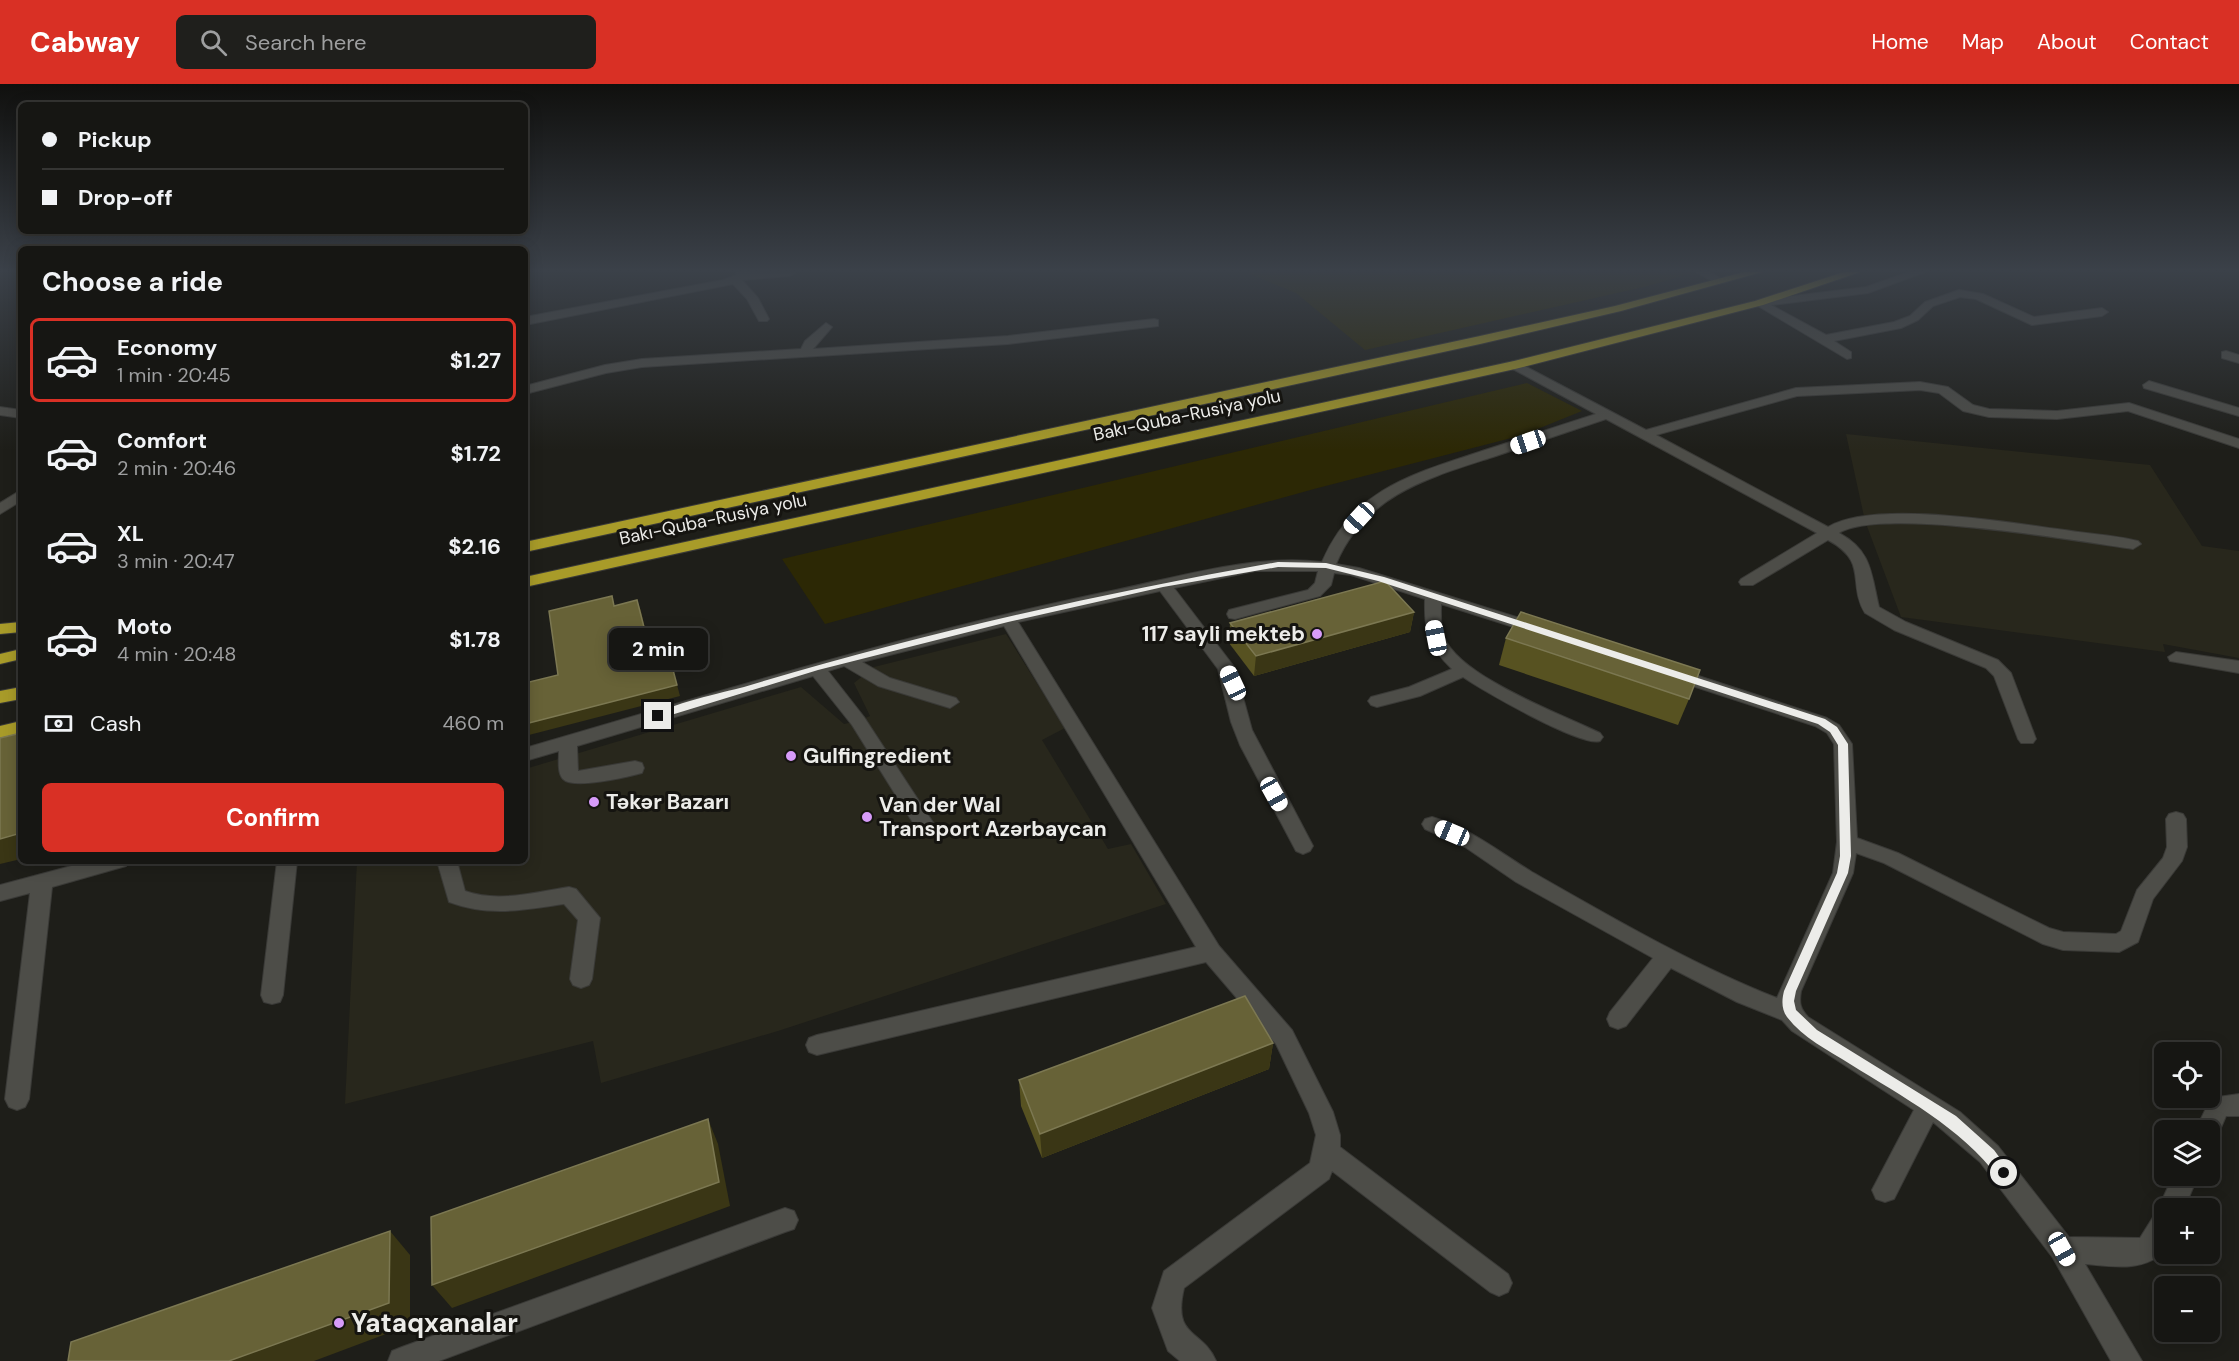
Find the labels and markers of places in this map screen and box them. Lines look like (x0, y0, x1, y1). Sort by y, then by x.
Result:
place label: 117 sayli mekteb (1142, 620, 1305, 648)
marker: 117 sayli mekteb (1310, 627, 1324, 641)
place label: Gulfingredient (803, 742, 951, 770)
marker: Gulfingredient (784, 749, 798, 763)
place label: Təkər Bazarı (606, 788, 729, 816)
place label: Van der Wal Transport Azərbaycan (879, 791, 1107, 843)
marker: Təkər Bazarı (587, 795, 601, 809)
marker: Van der Wal Transport Azərbaycan (860, 810, 874, 824)
place label: Yataqxanalar (351, 1306, 518, 1340)
marker: Yataqxanalar (332, 1316, 346, 1330)

